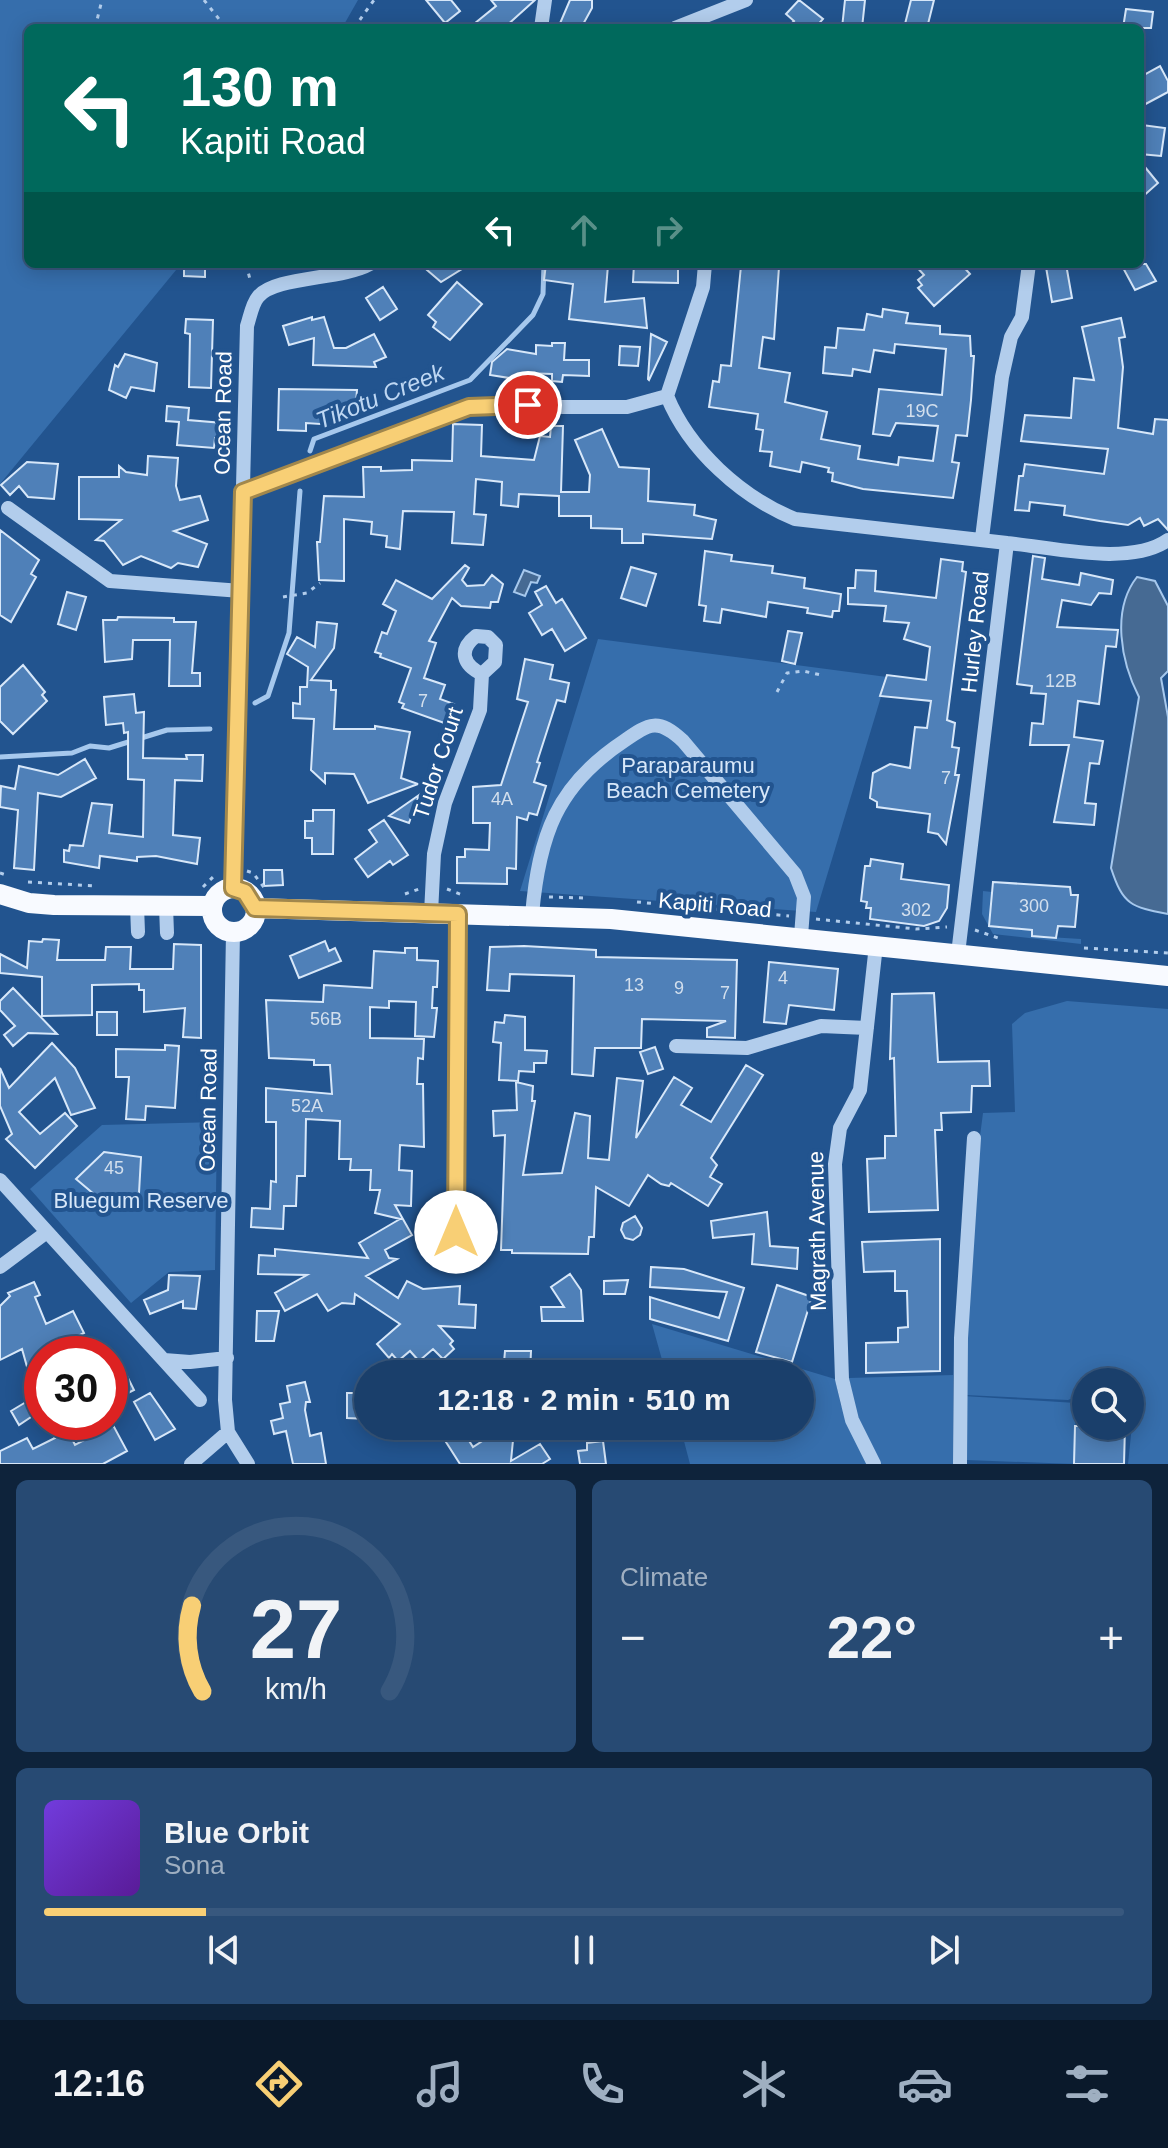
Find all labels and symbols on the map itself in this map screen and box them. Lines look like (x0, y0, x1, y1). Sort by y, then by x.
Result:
street label: Ocean Road (209, 351, 237, 475)
water label: Tikotu Creek (312, 357, 450, 434)
pin (494, 371, 562, 439)
house number: 19C (905, 401, 939, 421)
street label: Hurley Road (956, 570, 994, 694)
house number: 12B (1045, 671, 1077, 691)
house number: 7 (418, 691, 428, 711)
street label: Tudor Court (408, 704, 468, 822)
park label: Paraparaumu Beach Cemetery (606, 753, 770, 803)
house number: 7 (941, 768, 951, 788)
house number: 4A (491, 789, 513, 809)
street label: Kapiti Road (657, 888, 773, 922)
house number: 300 (1019, 896, 1049, 916)
house number: 302 (901, 900, 931, 920)
house number: 4 (778, 968, 788, 988)
house number: 13 (624, 975, 644, 995)
house number: 9 (674, 978, 684, 998)
house number: 7 (720, 983, 730, 1003)
house number: 56B (310, 1009, 342, 1029)
street label: Ocean Road (194, 1048, 222, 1172)
house number: 52A (291, 1096, 323, 1116)
street label: Magrath Avenue (803, 1151, 831, 1311)
house number: 45 (104, 1158, 124, 1178)
park label: Bluegum Reserve (54, 1188, 228, 1213)
position arrow (414, 1190, 498, 1274)
speed limit sign: 30 (24, 1336, 128, 1440)

